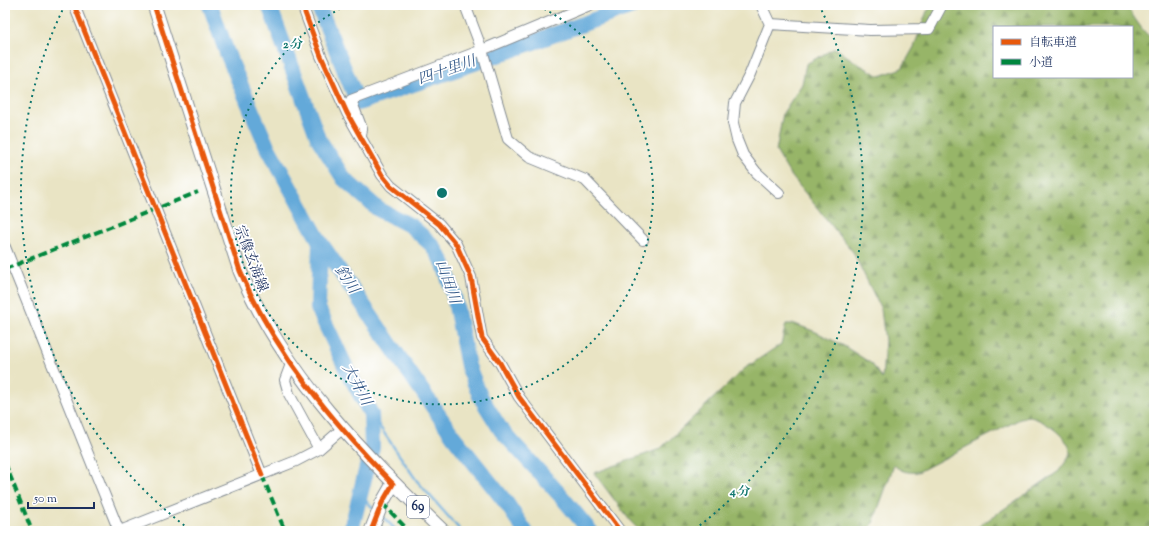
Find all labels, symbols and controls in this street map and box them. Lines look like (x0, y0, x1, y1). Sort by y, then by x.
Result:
legend (993, 26, 1133, 78)
text: 自転車道 (1029, 34, 1077, 52)
text: 2 分 (283, 36, 303, 54)
water label: 四十里川 (415, 51, 481, 91)
text: 小道 (1029, 54, 1053, 72)
centre of rings (435, 186, 449, 200)
street label: 宗像玄海線 (228, 223, 272, 295)
water label: 山田川 (430, 257, 465, 309)
water label: 釣川 (329, 262, 364, 300)
water label: 大井川 (336, 360, 377, 412)
text: 4 分 (729, 483, 750, 501)
scale bar (28, 484, 94, 510)
text: 50 m (33, 490, 57, 508)
road number: 69 (407, 496, 429, 518)

